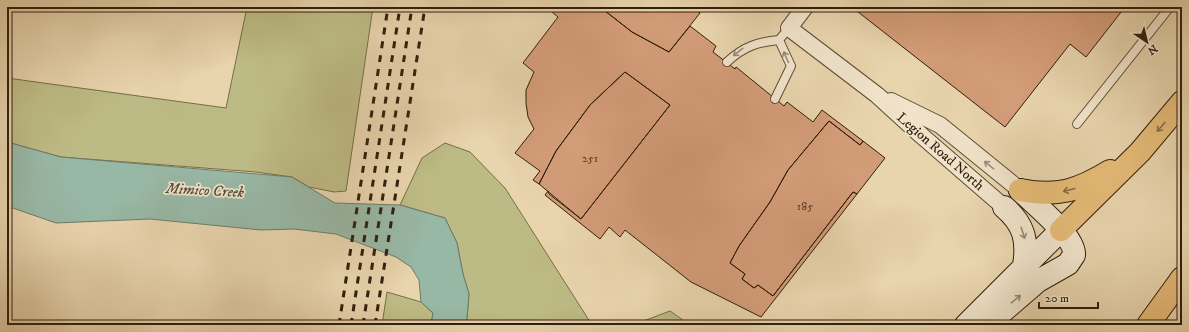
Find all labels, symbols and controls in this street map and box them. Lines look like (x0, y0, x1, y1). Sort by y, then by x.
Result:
north arrow (1127, 22, 1167, 62)
text: N (1144, 41, 1160, 58)
one-way arrow (733, 48, 744, 57)
one-way arrow (782, 51, 790, 63)
street label: Legion Road North (893, 109, 988, 195)
one-way arrow (1157, 122, 1166, 132)
house number: 251 (582, 151, 598, 166)
one-way arrow (984, 161, 995, 170)
water label: Mimico Creek (164, 179, 245, 202)
one-way arrow (1063, 187, 1076, 194)
house number: 185 (797, 199, 813, 214)
one-way arrow (1020, 227, 1027, 240)
scale bar (1039, 284, 1098, 310)
text: 20 m (1045, 291, 1069, 306)
one-way arrow (1010, 294, 1021, 303)

